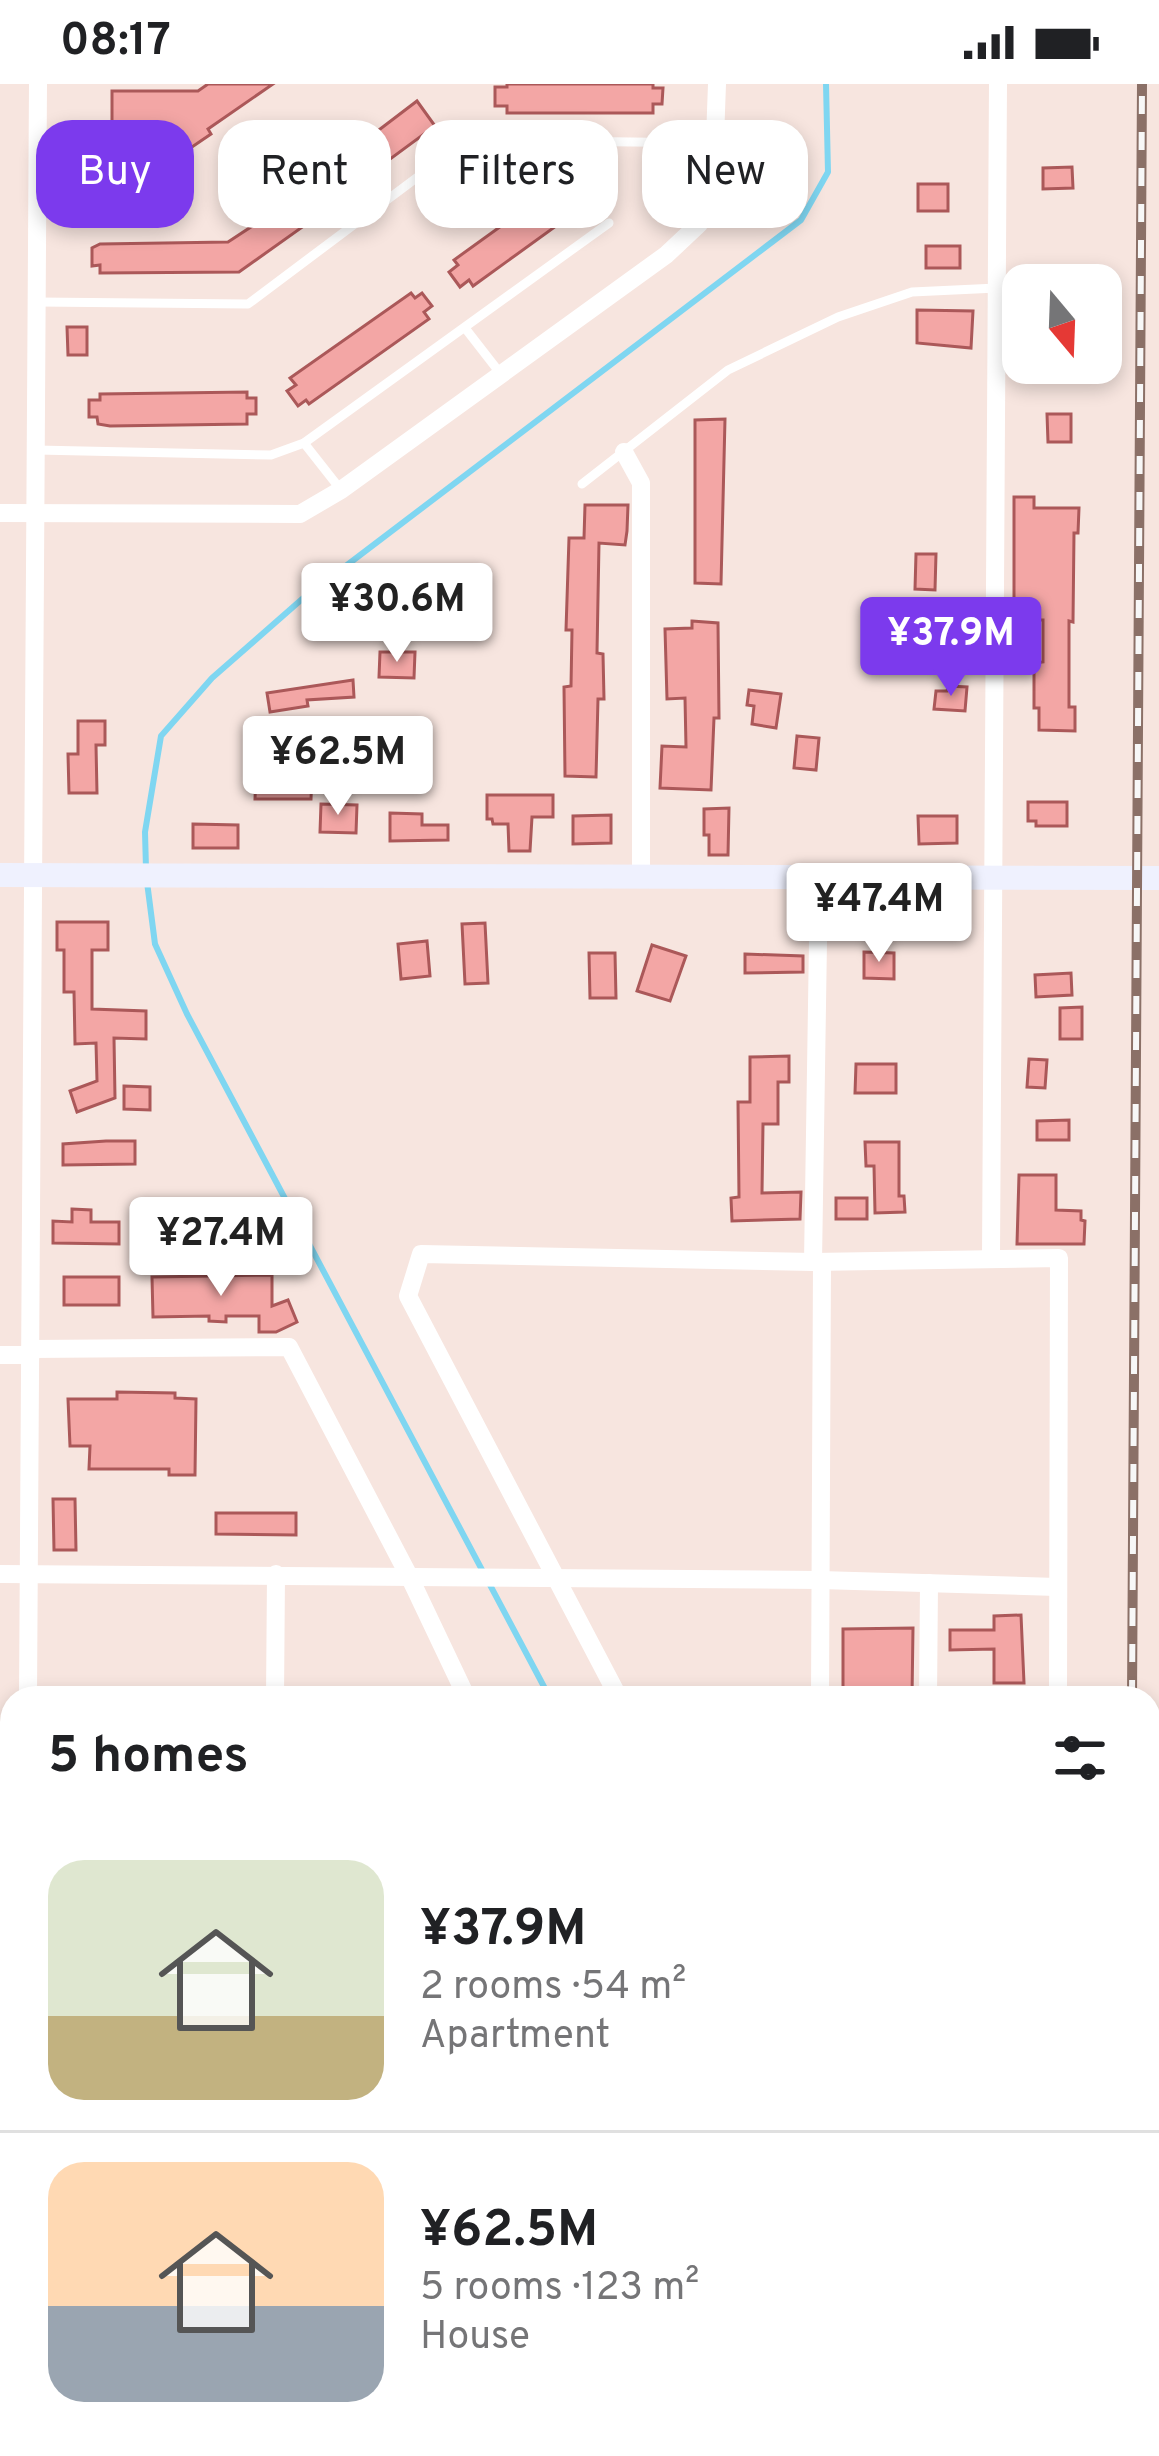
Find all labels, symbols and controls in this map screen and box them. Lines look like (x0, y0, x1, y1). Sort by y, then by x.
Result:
text: 08:17 (60, 14, 171, 71)
chip: Buy (36, 120, 194, 228)
chip: Rent (218, 120, 391, 228)
chip: Filters (415, 120, 618, 228)
chip: New (642, 120, 808, 228)
north arrow (1002, 264, 1122, 384)
map controls (1002, 264, 1122, 384)
pin: ¥30.6M (299, 563, 495, 665)
text: ¥30.6M (328, 577, 466, 626)
pin: ¥37.9M (853, 597, 1049, 699)
text: ¥37.9M (887, 611, 1015, 660)
pin: ¥62.5M (240, 716, 436, 818)
text: ¥62.5M (270, 730, 406, 779)
pin: ¥47.4M (781, 863, 977, 965)
text: ¥47.4M (814, 877, 944, 926)
pin: ¥27.4M (123, 1197, 319, 1299)
text: ¥27.4M (156, 1211, 286, 1260)
icon: filters (1047, 1725, 1113, 1791)
text: 5 homes (48, 1726, 249, 1791)
text: ¥37.9M (420, 1899, 587, 1964)
icon: home (144, 1908, 288, 2052)
text: 2 rooms · 54 m² (420, 1964, 686, 2013)
text: Apartment (420, 2013, 610, 2062)
text: ¥62.5M (420, 2200, 598, 2265)
icon: home (144, 2210, 288, 2354)
text: 5 rooms · 123 m² (420, 2265, 699, 2314)
text: House (420, 2314, 530, 2363)

